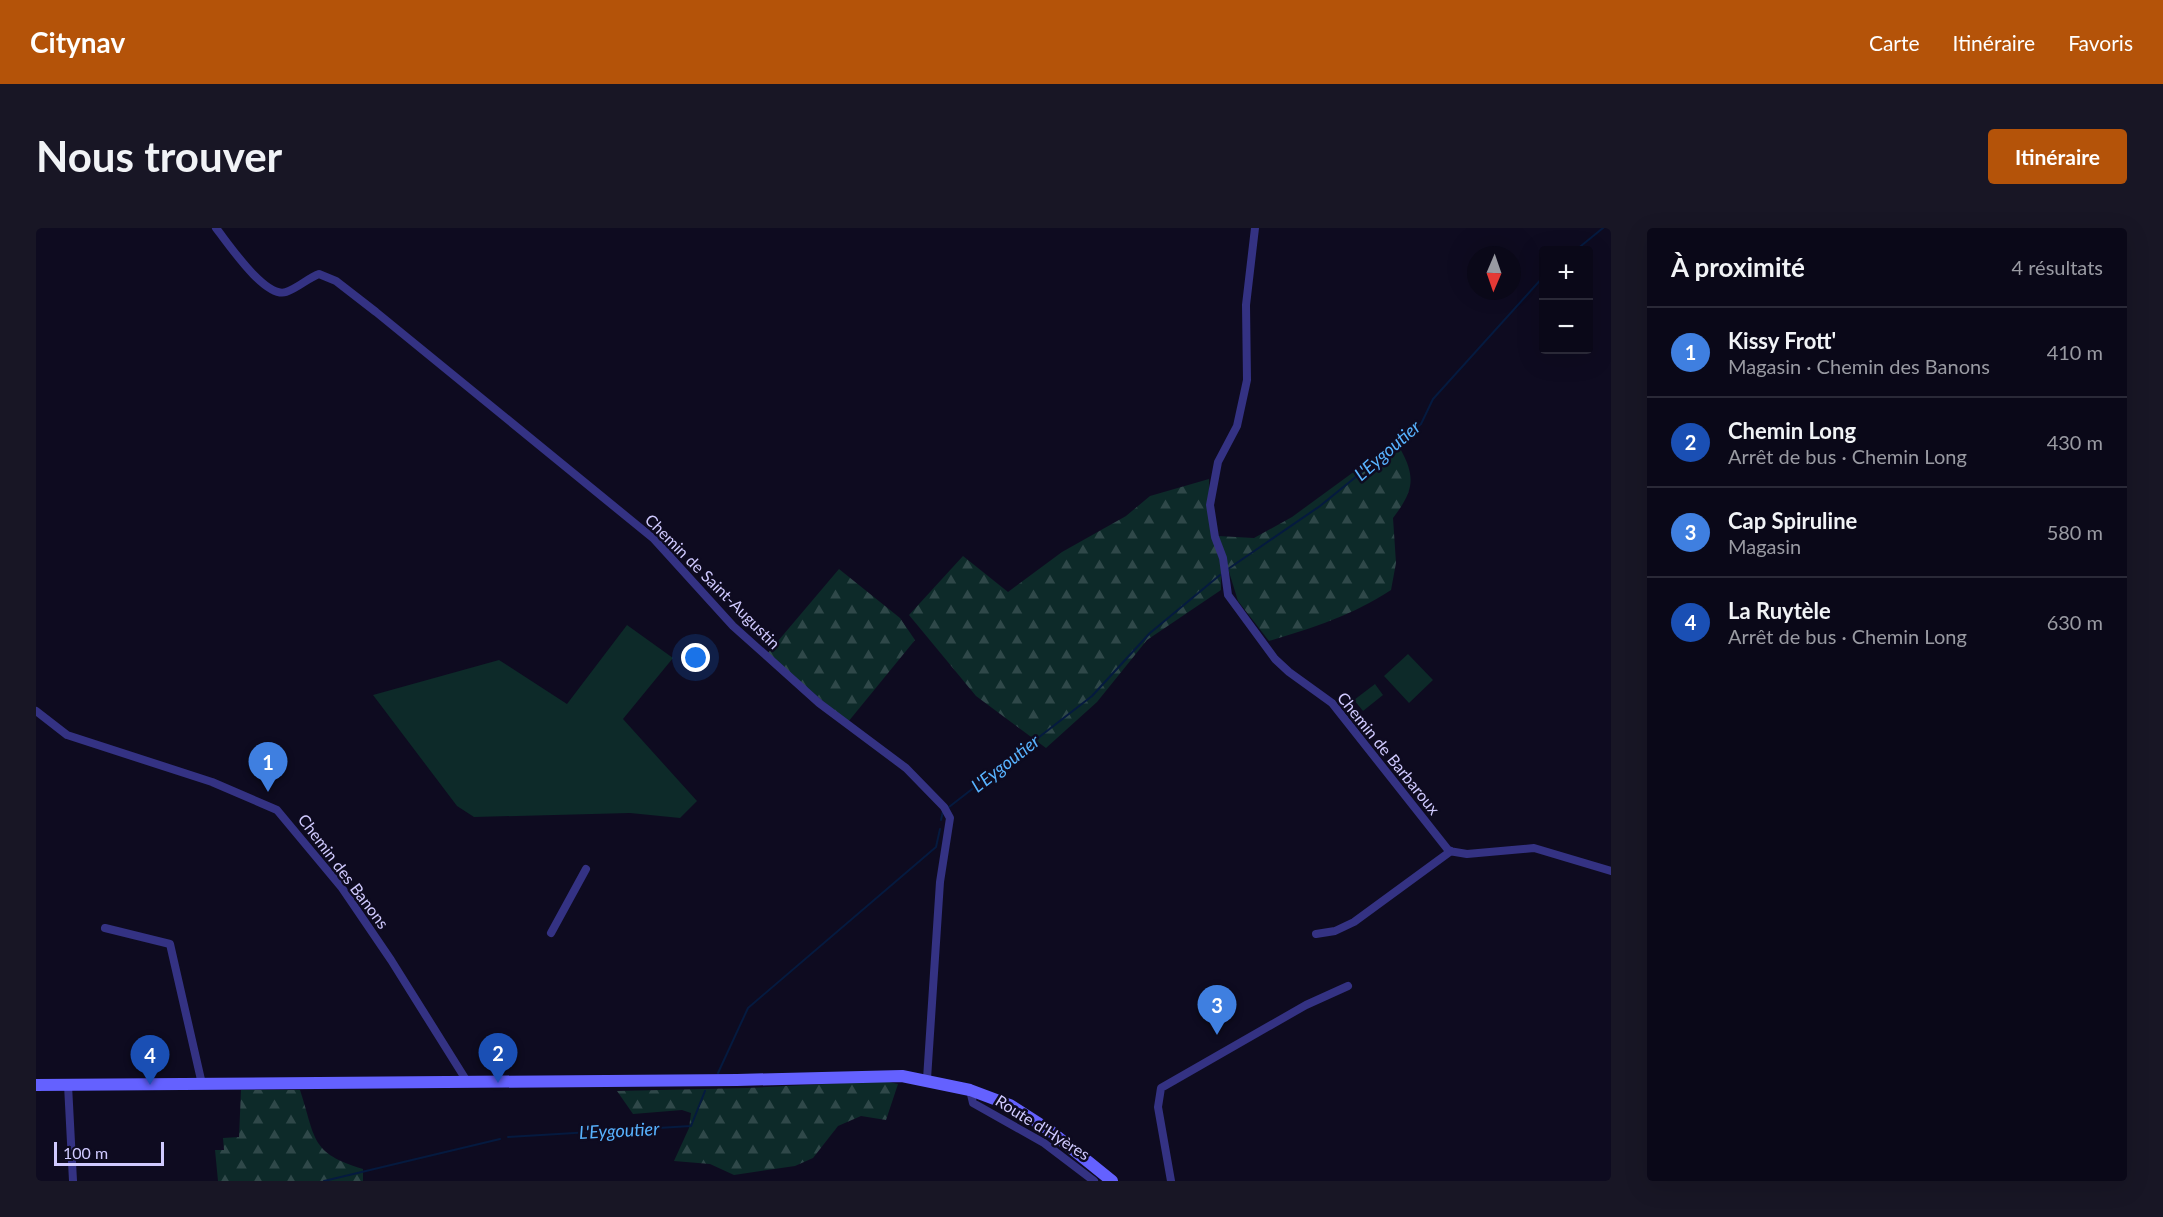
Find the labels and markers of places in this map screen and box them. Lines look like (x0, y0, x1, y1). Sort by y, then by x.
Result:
pin: 1 (248, 742, 288, 792)
pin: 3 (1198, 986, 1236, 1035)
pin: 2 (478, 1034, 518, 1083)
pin: 4 (130, 1036, 170, 1085)

